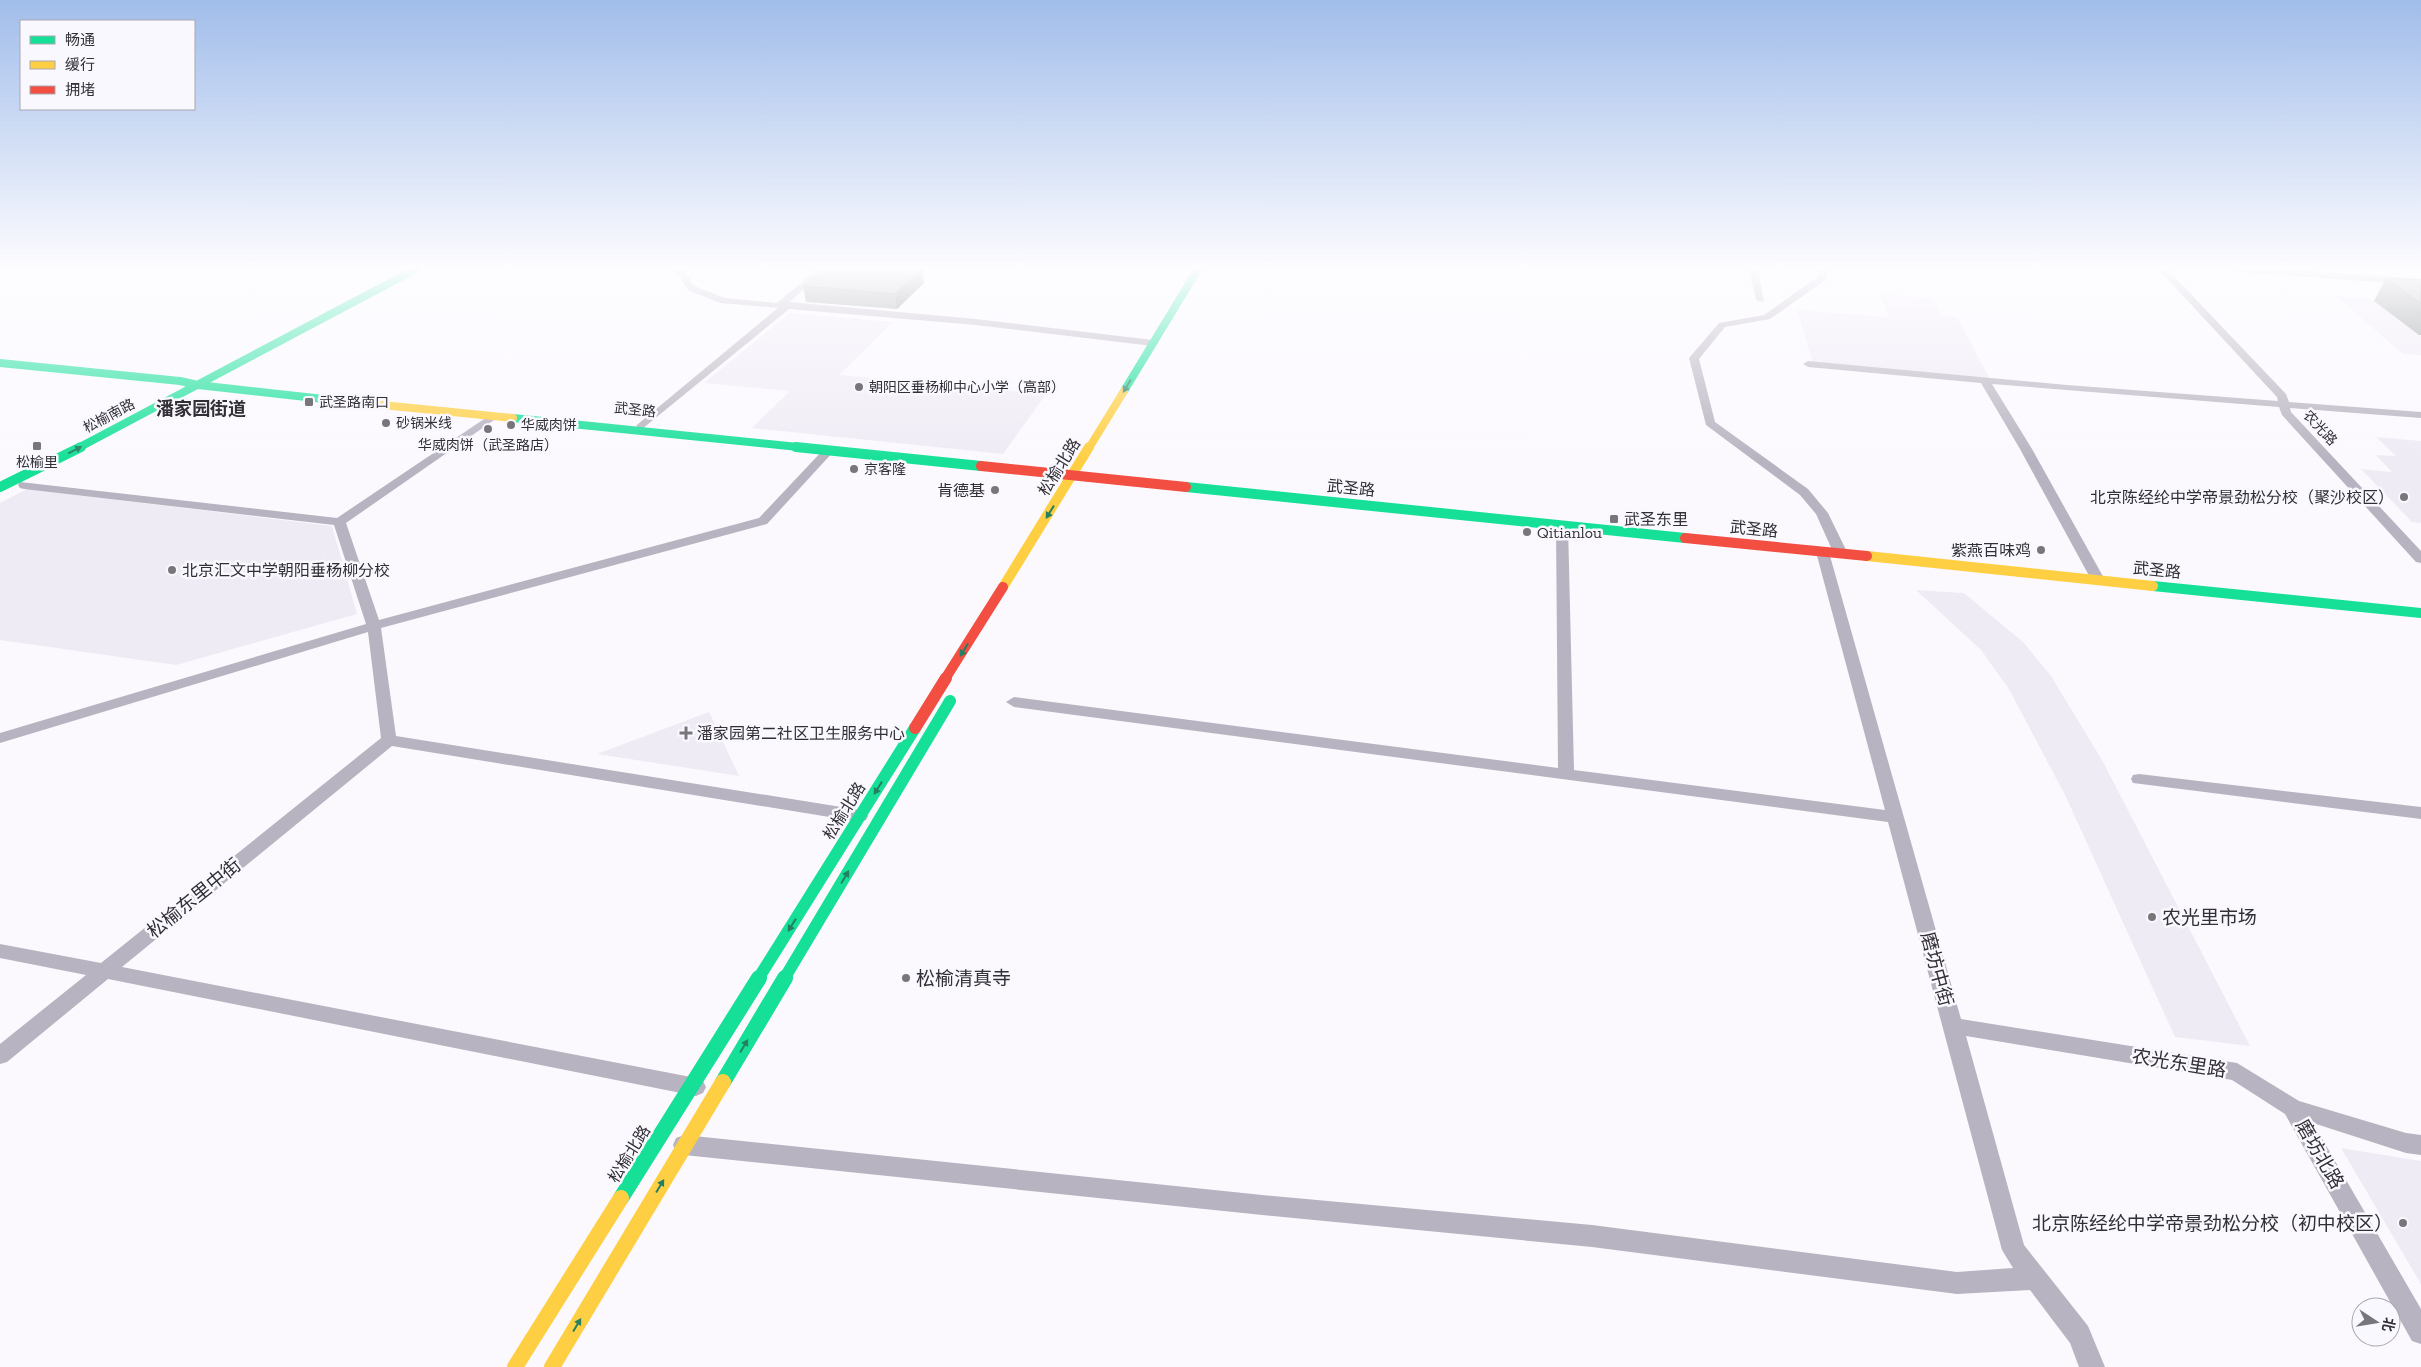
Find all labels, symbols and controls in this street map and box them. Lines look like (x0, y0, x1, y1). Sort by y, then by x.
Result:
legend (20, 20, 195, 110)
text: 畅通 (65, 31, 95, 49)
text: 缓行 (65, 56, 95, 74)
text: 拥堵 (65, 81, 95, 99)
place label: 朝阳区垂杨柳中心小学（高部） (869, 379, 1065, 396)
one-way arrow (1123, 379, 1132, 392)
marker: 朝阳区垂杨柳中心小学（高部） (853, 381, 865, 393)
place label: 武圣路南口 (319, 394, 389, 411)
street label: 松榆南路 (80, 395, 138, 437)
marker: 武圣路南口 (303, 396, 315, 408)
district label: 潘家园街道 (156, 398, 246, 420)
street label: 武圣路 (613, 399, 657, 421)
street label: 农光路 (2299, 407, 2341, 449)
place label: 砂锅米线 (396, 415, 452, 432)
marker: 砂锅米线 (380, 417, 392, 429)
place label: 华威肉饼 (521, 417, 577, 434)
marker: 华威肉饼 (505, 419, 517, 431)
marker: 华威肉饼（武圣路店） (482, 423, 494, 435)
street label: 松榆北路 (1034, 435, 1084, 499)
place label: 华威肉饼（武圣路店） (418, 437, 558, 454)
marker: 松榆里 (31, 440, 43, 452)
one-way arrow (68, 446, 83, 454)
place label: 松榆里 (16, 454, 58, 471)
place label: 京客隆 (864, 461, 906, 478)
marker: 京客隆 (848, 463, 860, 475)
street label: 武圣路 (1326, 476, 1376, 500)
place label: 肯德基 (937, 481, 985, 500)
marker: 肯德基 (989, 484, 1001, 496)
place label: 北京陈经纶中学帝景劲松分校（聚沙校区） (2090, 488, 2394, 507)
marker: 北京陈经纶中学帝景劲松分校（聚沙校区） (2398, 491, 2410, 503)
one-way arrow (1046, 505, 1055, 519)
place label: 武圣东里 (1624, 510, 1688, 529)
marker: 武圣东里 (1608, 513, 1620, 525)
street label: 武圣路 (1729, 517, 1779, 541)
place label: Qitianlou (1537, 523, 1602, 542)
marker: Qitianlou (1521, 526, 1533, 538)
place label: 紫燕百味鸡 (1951, 541, 2031, 560)
marker: 紫燕百味鸡 (2035, 544, 2047, 556)
street label: 武圣路 (2132, 558, 2182, 582)
place label: 北京汇文中学朝阳垂杨柳分校 (182, 561, 390, 580)
marker: 北京汇文中学朝阳垂杨柳分校 (166, 564, 178, 576)
one-way arrow (959, 643, 969, 656)
place label: 潘家园第二社区卫生服务中心 (697, 724, 905, 743)
marker: 潘家园第二社区卫生服务中心 (679, 726, 693, 740)
street label: 松榆北路 (819, 779, 869, 843)
one-way arrow (873, 781, 883, 794)
street label: 松榆东里中街 (142, 853, 246, 943)
one-way arrow (840, 870, 849, 883)
place label: 农光里市场 (2162, 906, 2257, 929)
marker: 农光里市场 (2146, 911, 2158, 923)
one-way arrow (787, 919, 796, 932)
street label: 磨坊中街 (1916, 929, 1958, 1009)
place label: 松榆清真寺 (916, 967, 1011, 990)
marker: 松榆清真寺 (900, 972, 912, 984)
one-way arrow (739, 1040, 748, 1053)
street label: 农光东里路 (2130, 1044, 2228, 1082)
street label: 磨坊北路 (2291, 1115, 2349, 1193)
street label: 松榆北路 (604, 1122, 654, 1186)
one-way arrow (656, 1179, 665, 1192)
place label: 北京陈经纶中学帝景劲松分校（初中校区） (2032, 1212, 2393, 1235)
marker: 北京陈经纶中学帝景劲松分校（初中校区） (2397, 1217, 2409, 1229)
north arrow (2351, 1297, 2401, 1347)
text: 北 (2378, 1316, 2398, 1333)
one-way arrow (572, 1319, 581, 1332)

